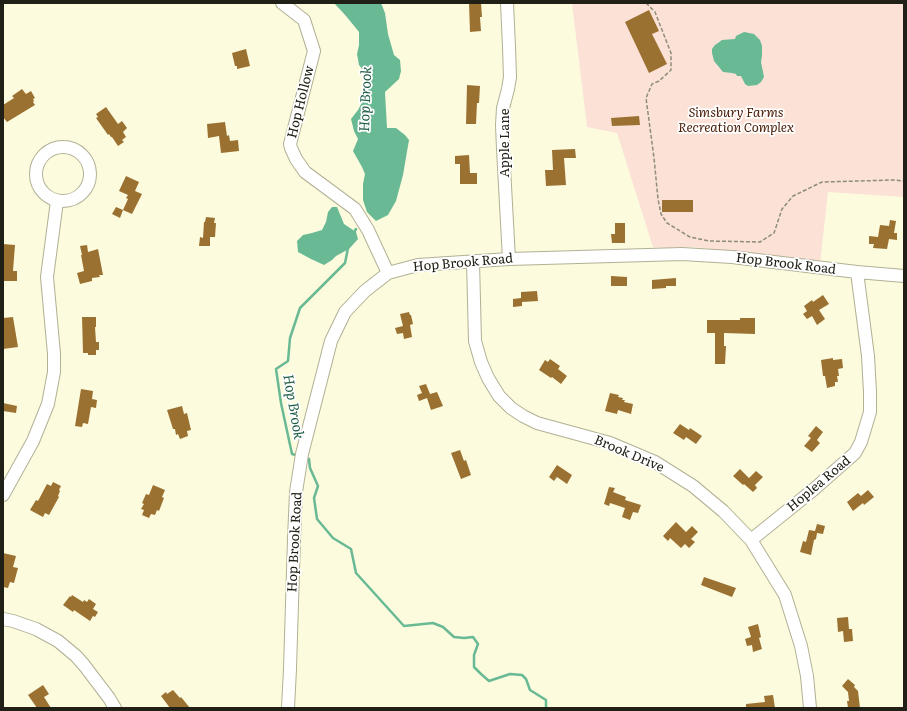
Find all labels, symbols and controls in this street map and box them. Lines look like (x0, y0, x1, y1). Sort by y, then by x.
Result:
street label: Hop Hollow (284, 64, 318, 140)
water label: Hop Brook (356, 66, 376, 132)
park label: Simsbury Farms Recreation Complex (678, 105, 794, 136)
street label: Apple Lane (497, 108, 513, 178)
street label: Hop Brook Road (735, 250, 837, 278)
street label: Hop Brook Road (412, 251, 514, 275)
water label: Hop Brook (279, 373, 307, 441)
street label: Brook Drive (592, 432, 666, 476)
street label: Hoplea Road (784, 453, 854, 515)
street label: Hop Brook Road (285, 491, 305, 593)

